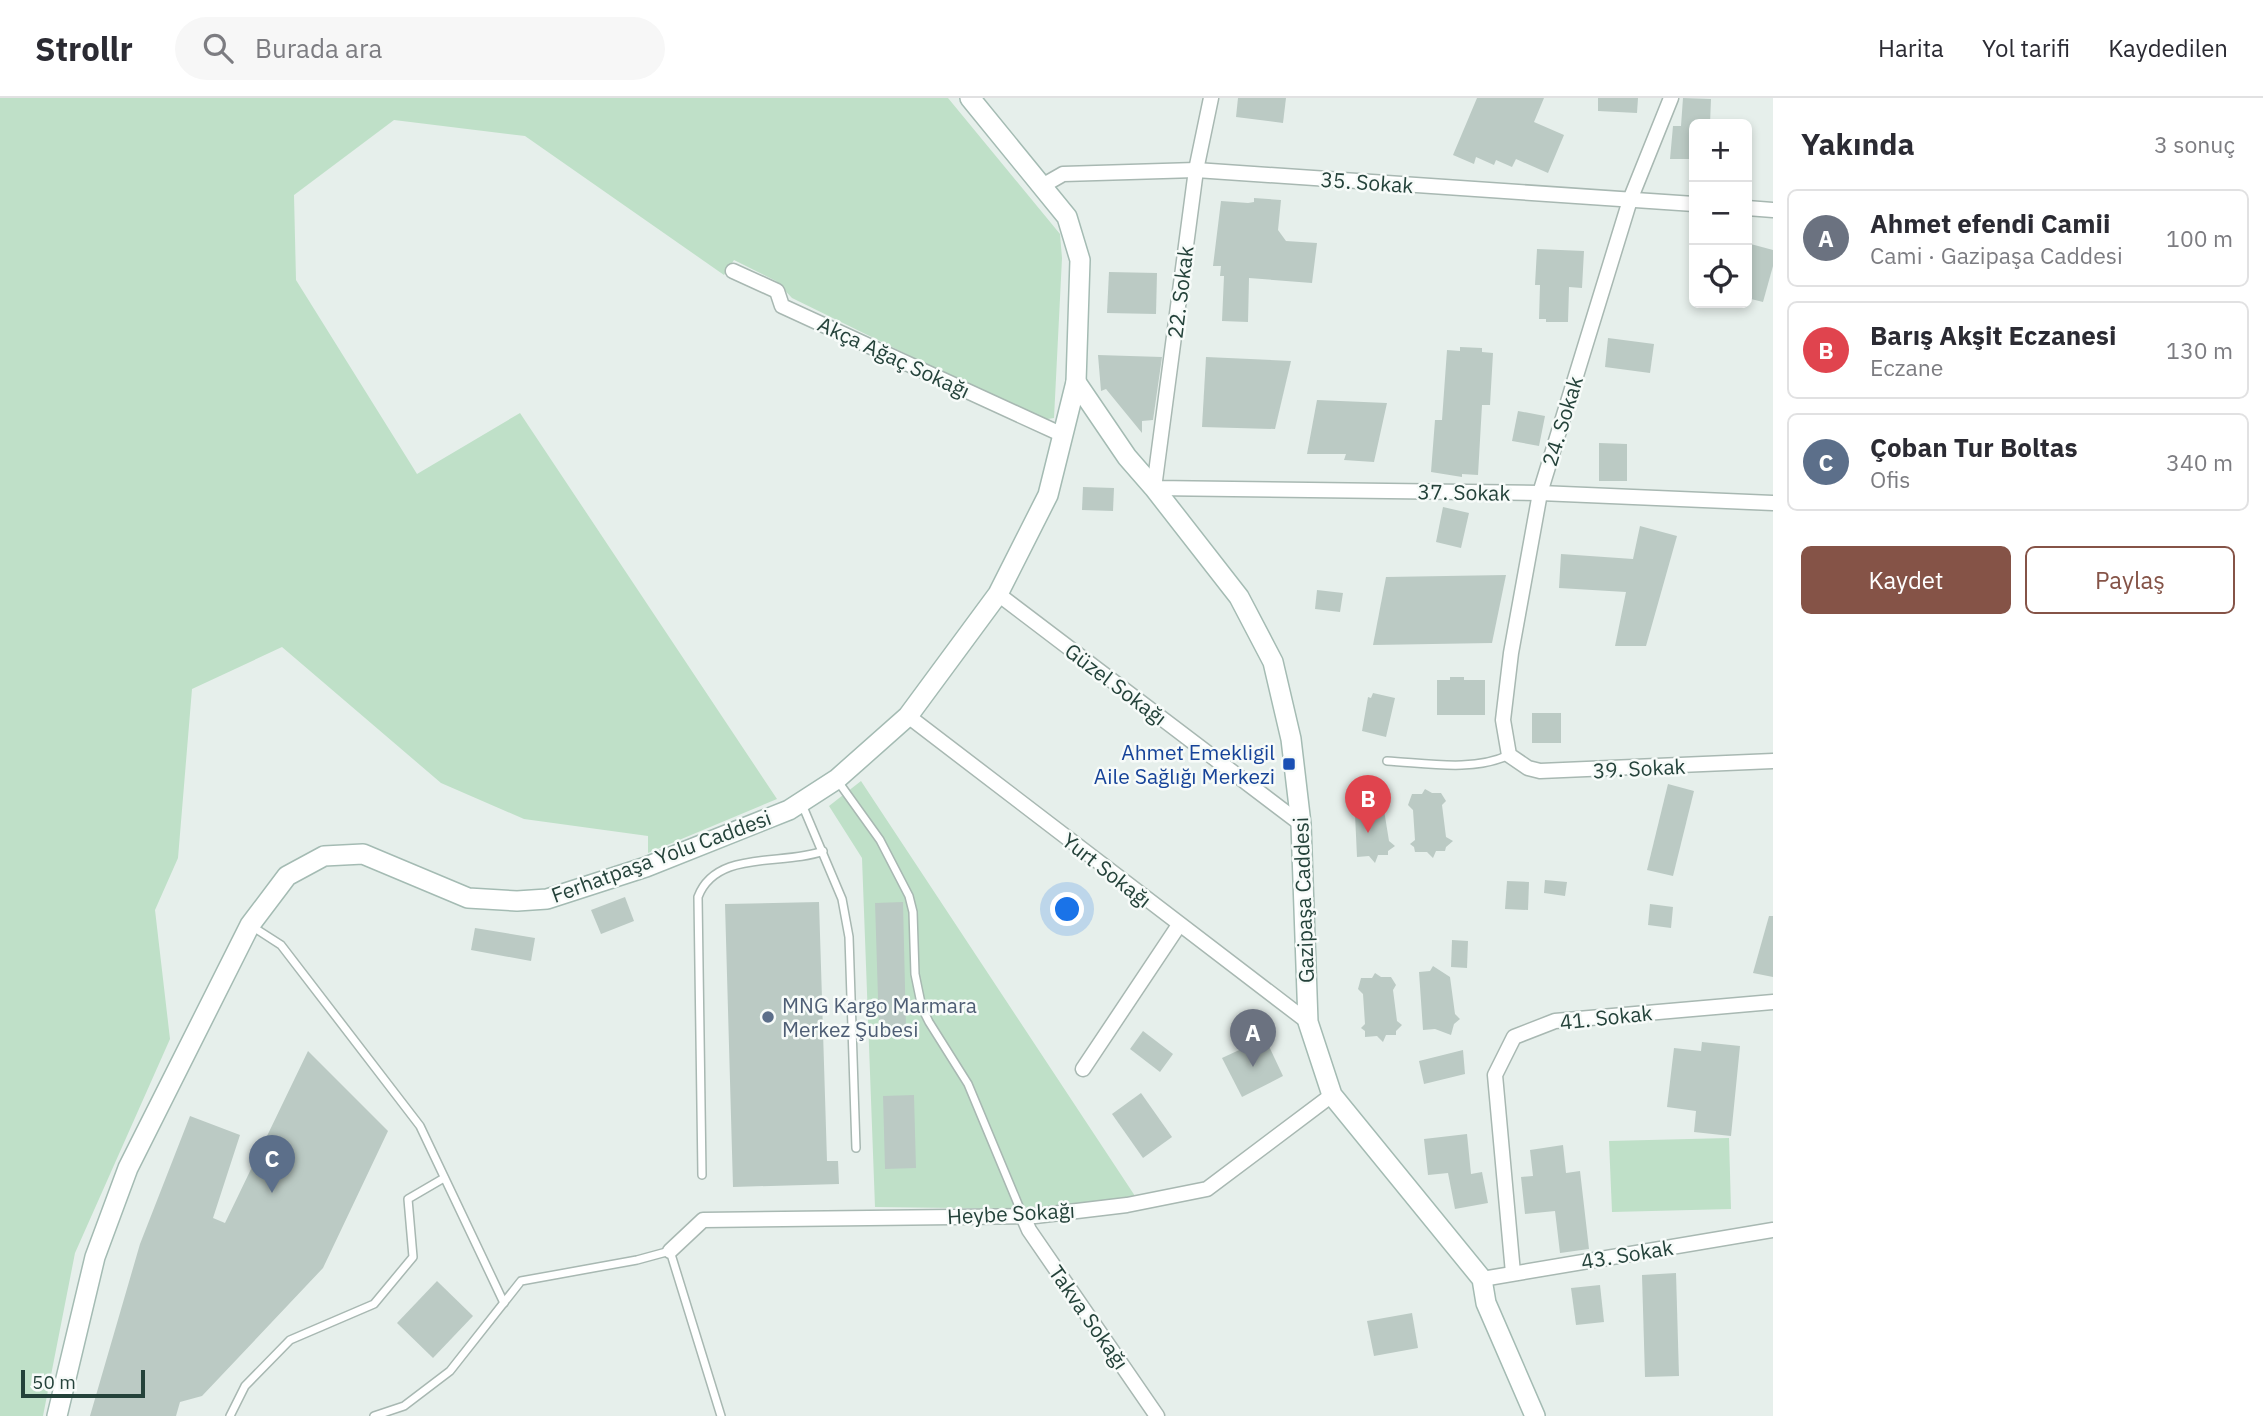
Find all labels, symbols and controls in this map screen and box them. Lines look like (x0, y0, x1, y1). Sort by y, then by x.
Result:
search box (175, 17, 665, 80)
text: Strollr (35, 27, 133, 70)
icon: search (199, 29, 237, 67)
text: Burada ara (255, 31, 382, 65)
text: Harita (1878, 32, 1944, 64)
text: Yol tarifi (1982, 32, 2070, 64)
text: Kaydedilen (2108, 32, 2228, 64)
map controls (1689, 119, 1752, 308)
button: + (1689, 119, 1752, 182)
text: Yakında (1801, 124, 1915, 163)
text: 3 sonuç (2154, 129, 2235, 159)
street label: 35. Sokak (1320, 165, 1414, 199)
button: − (1689, 182, 1752, 245)
text: Ahmet efendi Camii (1870, 206, 2110, 240)
text: A (1818, 223, 1834, 253)
text: 100 m (2166, 223, 2233, 253)
text: Cami · Gazipaşa Caddesi (1870, 240, 2123, 270)
street label: 22. Sokak (1160, 244, 1200, 340)
button: locate (1689, 245, 1752, 308)
street label: Akça Ağaç Sokağı (813, 310, 975, 404)
text: Barış Akşit Eczanesi (1870, 318, 2116, 352)
text: B (1818, 335, 1834, 365)
text: 130 m (2166, 335, 2233, 365)
text: Eczane (1870, 352, 1943, 382)
street label: 24. Sokak (1535, 372, 1589, 470)
text: Çoban Tur Boltas (1870, 430, 2078, 464)
text: C (1819, 447, 1833, 477)
text: 340 m (2166, 447, 2233, 477)
text: Ofis (1870, 464, 1911, 494)
street label: 37. Sokak (1417, 477, 1511, 507)
button: Kaydet (1801, 546, 2011, 614)
button: Paylaş (2025, 546, 2235, 614)
street label: Güzel Sokağı (1059, 636, 1173, 732)
place label: Ahmet Emekligil Aile Sağlığı Merkezi (1094, 738, 1275, 790)
street label: 39. Sokak (1592, 752, 1686, 784)
marker: Ahmet Emekligil Aile Sağlığı Merkezi (1281, 756, 1297, 772)
pin: B (1345, 775, 1391, 833)
street label: Ferhatpaşa Yolu Caddesi (547, 803, 775, 909)
street label: Gazipaşa Caddesi (1286, 816, 1320, 984)
street label: Yurt Sokağı (1056, 826, 1158, 914)
your location (1050, 892, 1084, 926)
place label: MNG Kargo Marmara Merkez Şubesi (782, 991, 977, 1043)
street label: 41. Sokak (1558, 998, 1654, 1036)
marker: MNG Kargo Marmara Merkez Şubesi (760, 1009, 776, 1025)
pin: A (1230, 1009, 1276, 1067)
pin: C (249, 1135, 295, 1193)
street label: Heybe Sokağı (946, 1196, 1076, 1230)
street label: 43. Sokak (1579, 1233, 1675, 1275)
street label: Takva Sokağı (1043, 1259, 1135, 1375)
scale bar (21, 1367, 145, 1399)
text: 50 m (32, 1370, 76, 1394)

